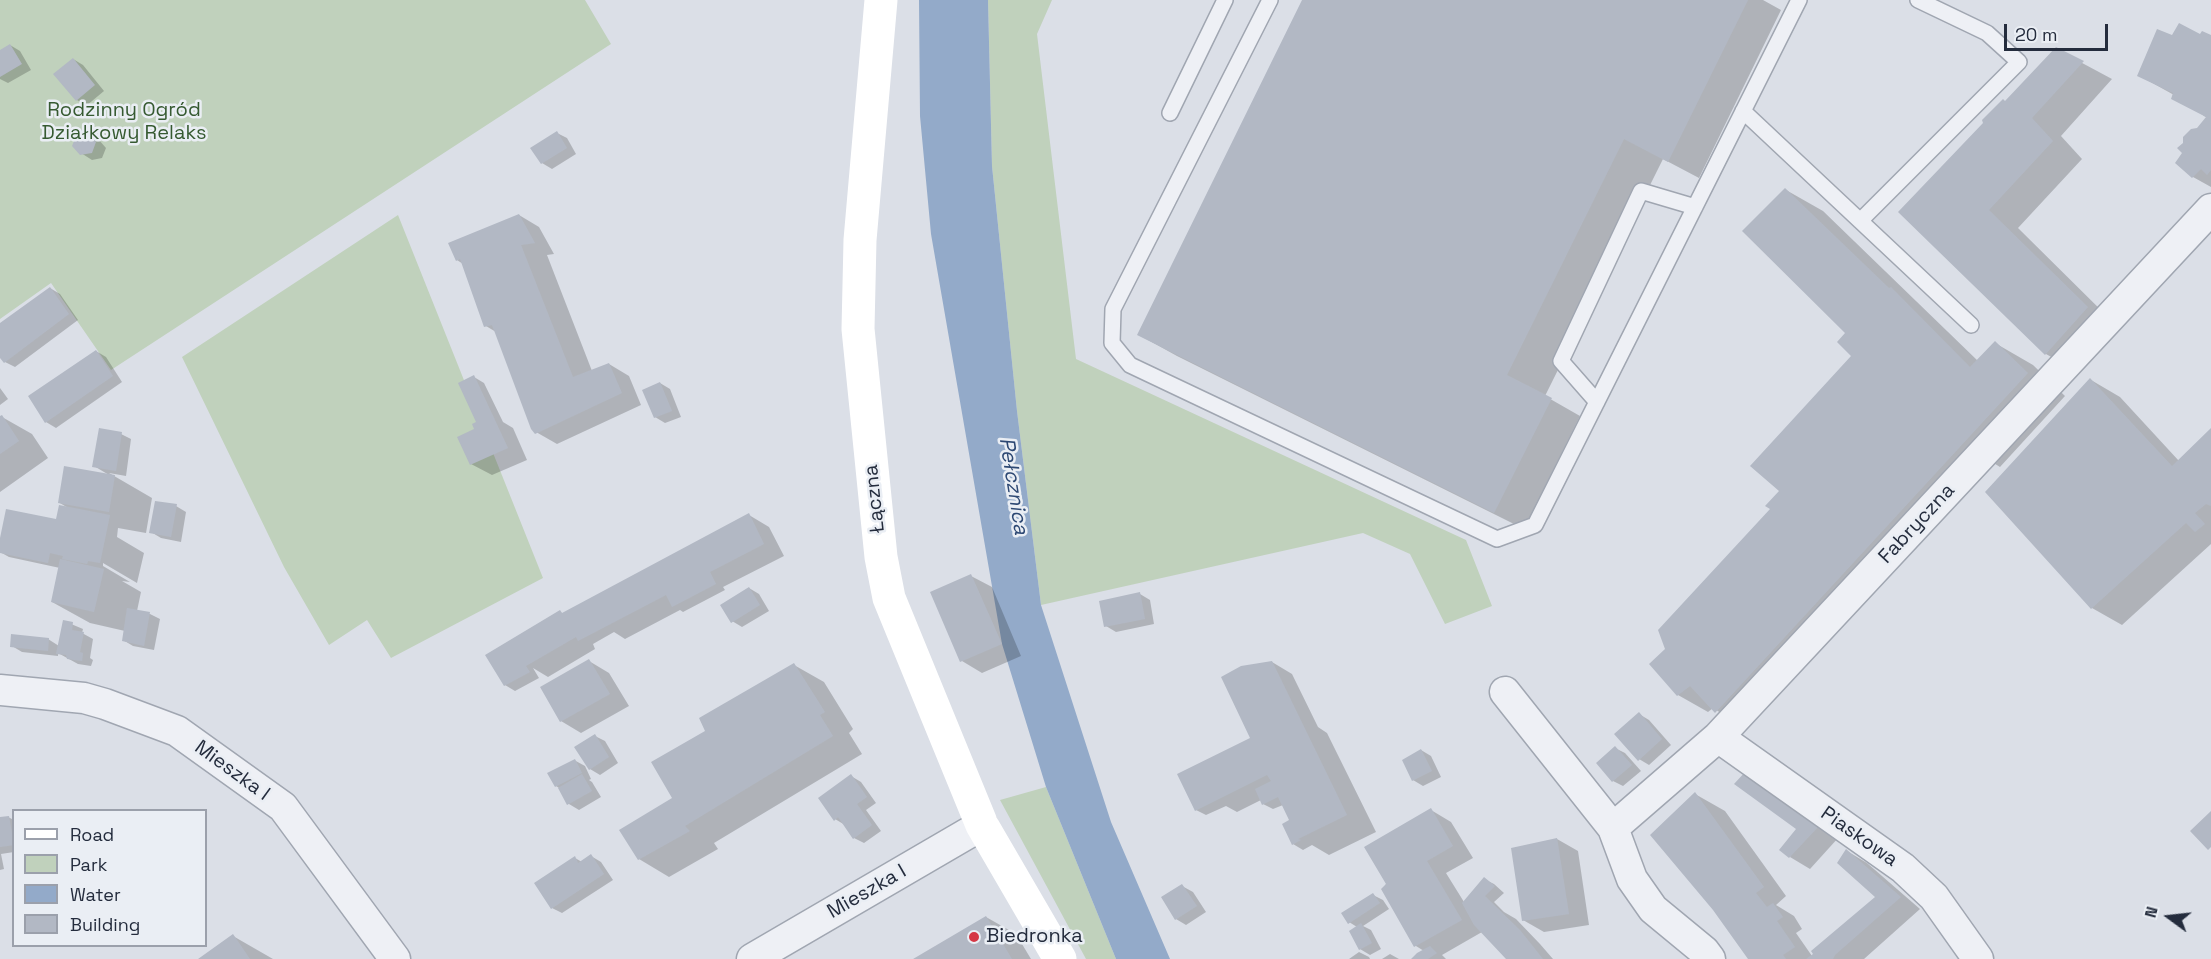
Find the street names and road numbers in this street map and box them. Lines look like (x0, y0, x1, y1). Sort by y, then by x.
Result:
street label: Łączna (859, 463, 891, 535)
street label: Fabryczna (1874, 479, 1960, 569)
street label: Mieszka I (190, 736, 274, 806)
street label: Piaskowa (1816, 802, 1902, 872)
street label: Mieszka I (823, 860, 911, 924)

